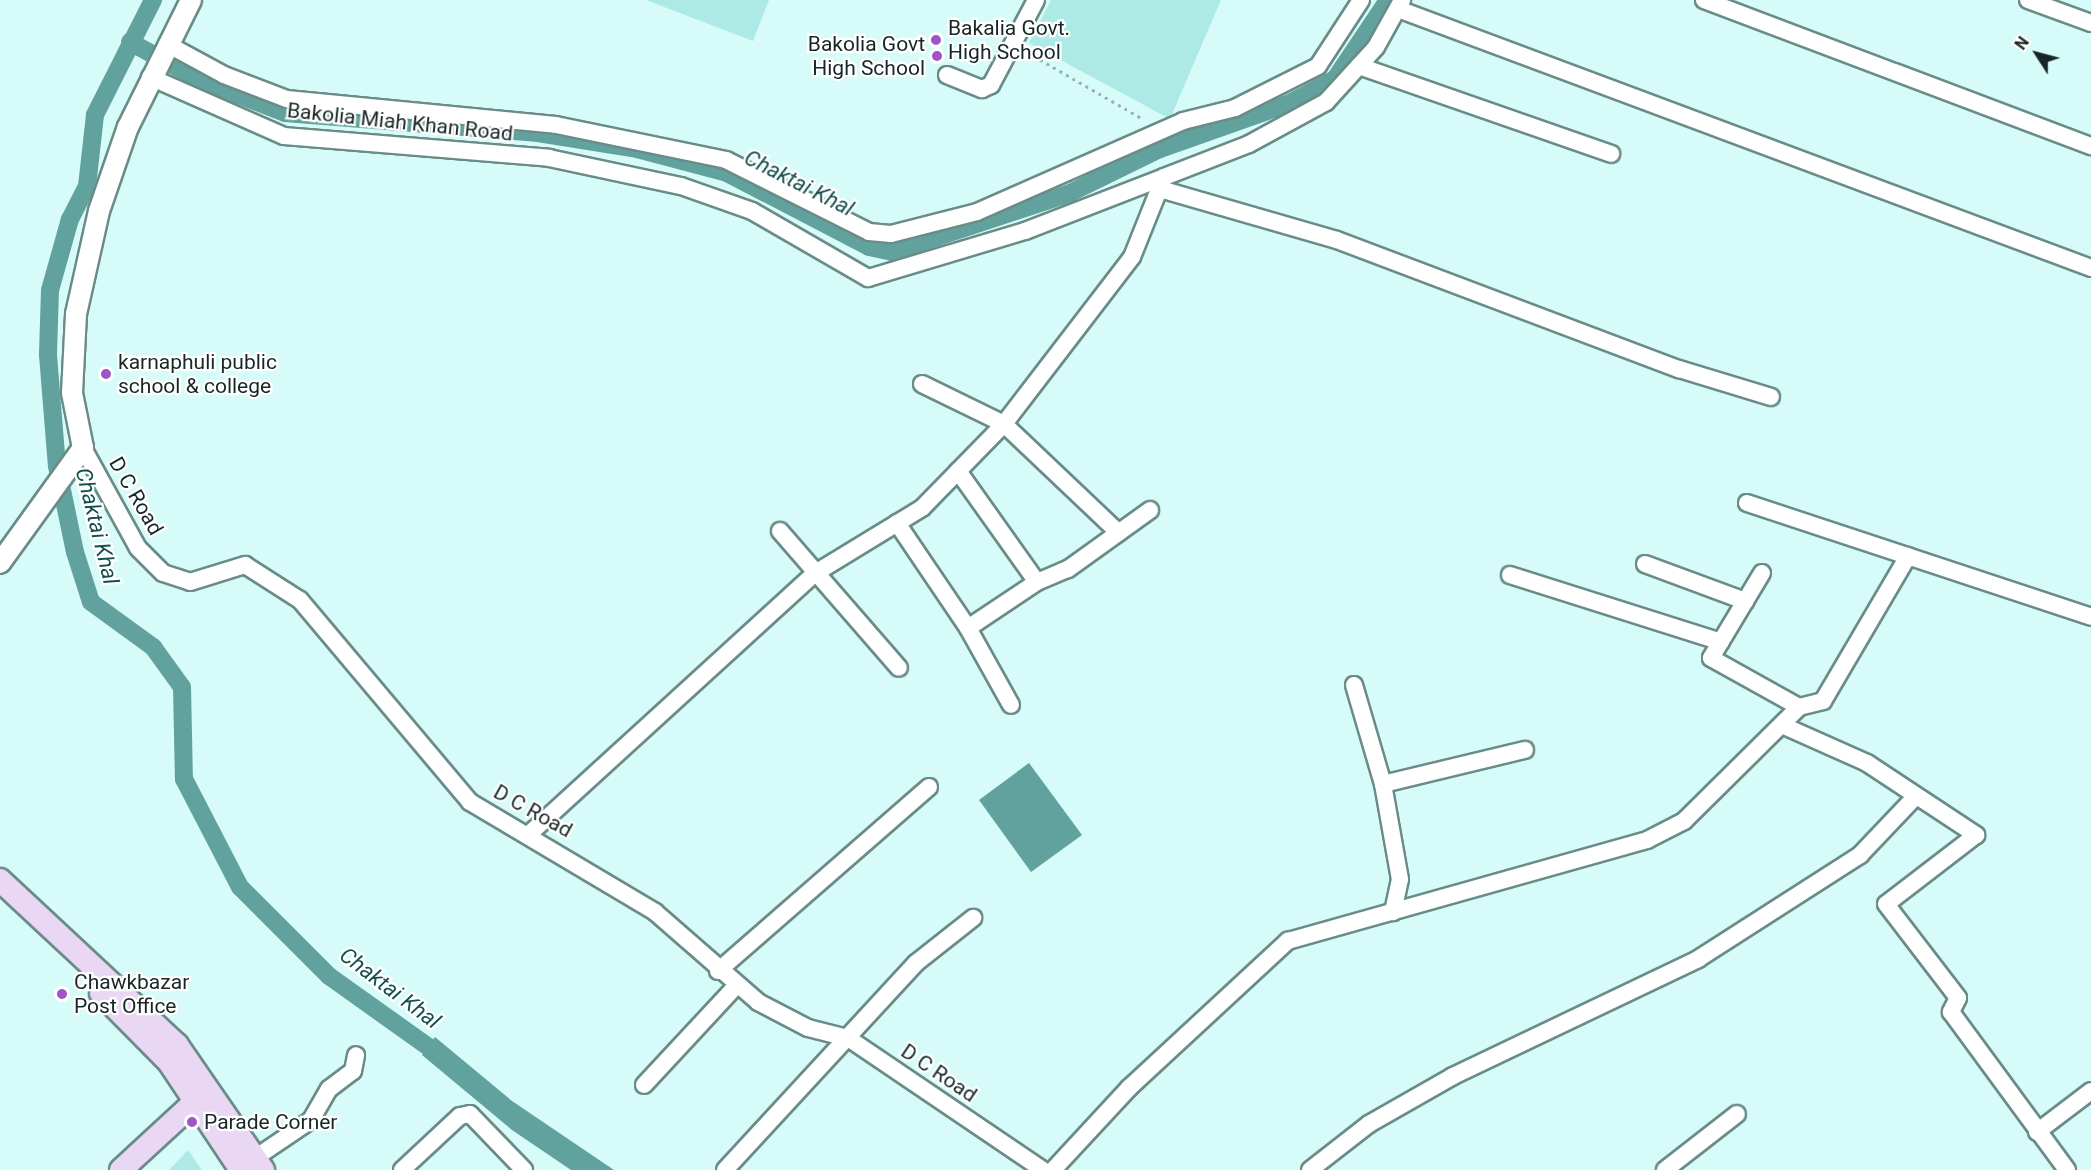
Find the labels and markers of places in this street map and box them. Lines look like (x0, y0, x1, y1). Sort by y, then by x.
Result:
place label: Bakalia Govt. High School (948, 15, 1070, 65)
place label: Bakolia Govt High School (808, 31, 925, 81)
marker: Bakalia Govt. High School (929, 33, 943, 47)
marker: Bakolia Govt High School (930, 49, 944, 63)
place label: karnaphuli public school & college (118, 349, 277, 399)
marker: karnaphuli public school & college (99, 367, 113, 381)
place label: Chawkbazar Post Office (74, 969, 189, 1019)
marker: Chawkbazar Post Office (55, 987, 69, 1001)
place label: Parade Corner (204, 1109, 337, 1135)
marker: Parade Corner (185, 1115, 199, 1129)

